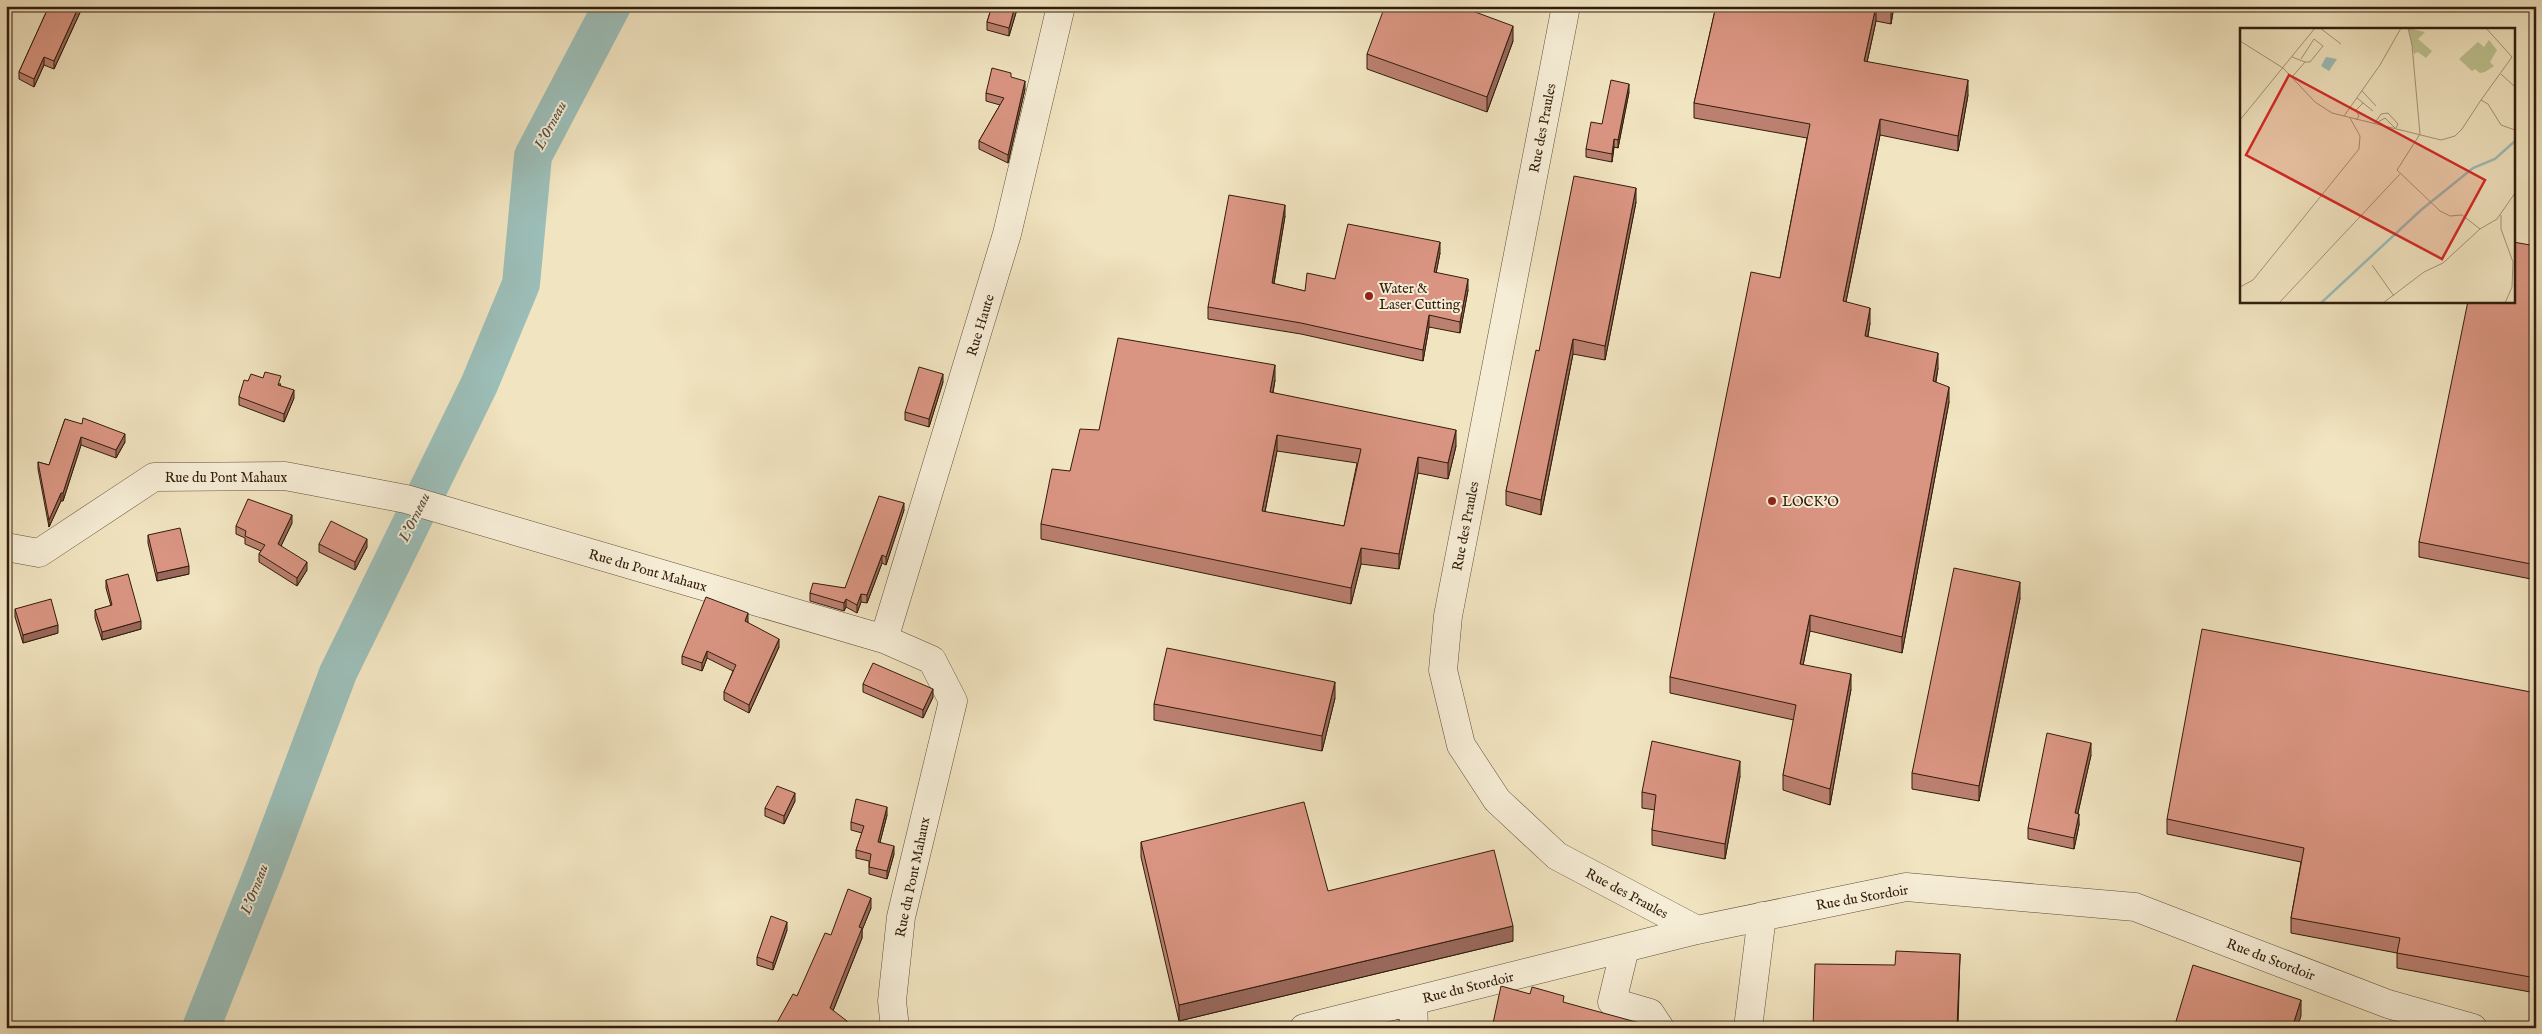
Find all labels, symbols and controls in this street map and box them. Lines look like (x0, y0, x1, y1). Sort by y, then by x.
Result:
inset map (2240, 28, 2514, 302)
street label: Rue des Praules (1525, 82, 1560, 175)
water label: L'Orneau (529, 98, 571, 154)
place label: Water & Laser Cutting (1379, 280, 1461, 314)
marker: Water & Laser Cutting (1363, 290, 1375, 302)
street label: Rue Haute (963, 292, 999, 358)
street label: Rue du Pont Mahaux (165, 469, 287, 487)
street label: Rue des Praules (1448, 480, 1483, 573)
water label: L'Orneau (394, 489, 435, 546)
place label: LOCK'O (1782, 493, 1839, 511)
marker: LOCK'O (1766, 495, 1778, 507)
street label: Rue du Pont Mahaux (586, 545, 709, 597)
street label: Rue du Pont Mahaux (891, 815, 935, 939)
water label: L'Orneau (236, 861, 273, 918)
street label: Rue des Praules (1582, 865, 1671, 923)
street label: Rue du Stordoir (1815, 881, 1910, 915)
street label: Rue du Stordoir (2224, 935, 2318, 985)
street label: Rue du Stordoir (1421, 968, 1516, 1008)

